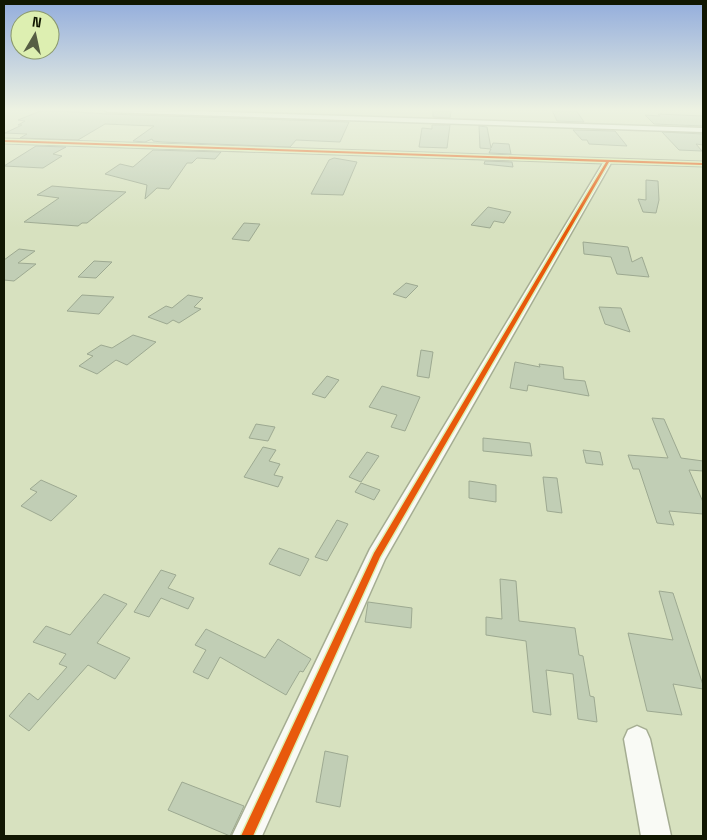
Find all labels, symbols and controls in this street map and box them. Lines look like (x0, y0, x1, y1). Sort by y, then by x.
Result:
north arrow (10, 10, 60, 60)
text: N (31, 13, 43, 32)

